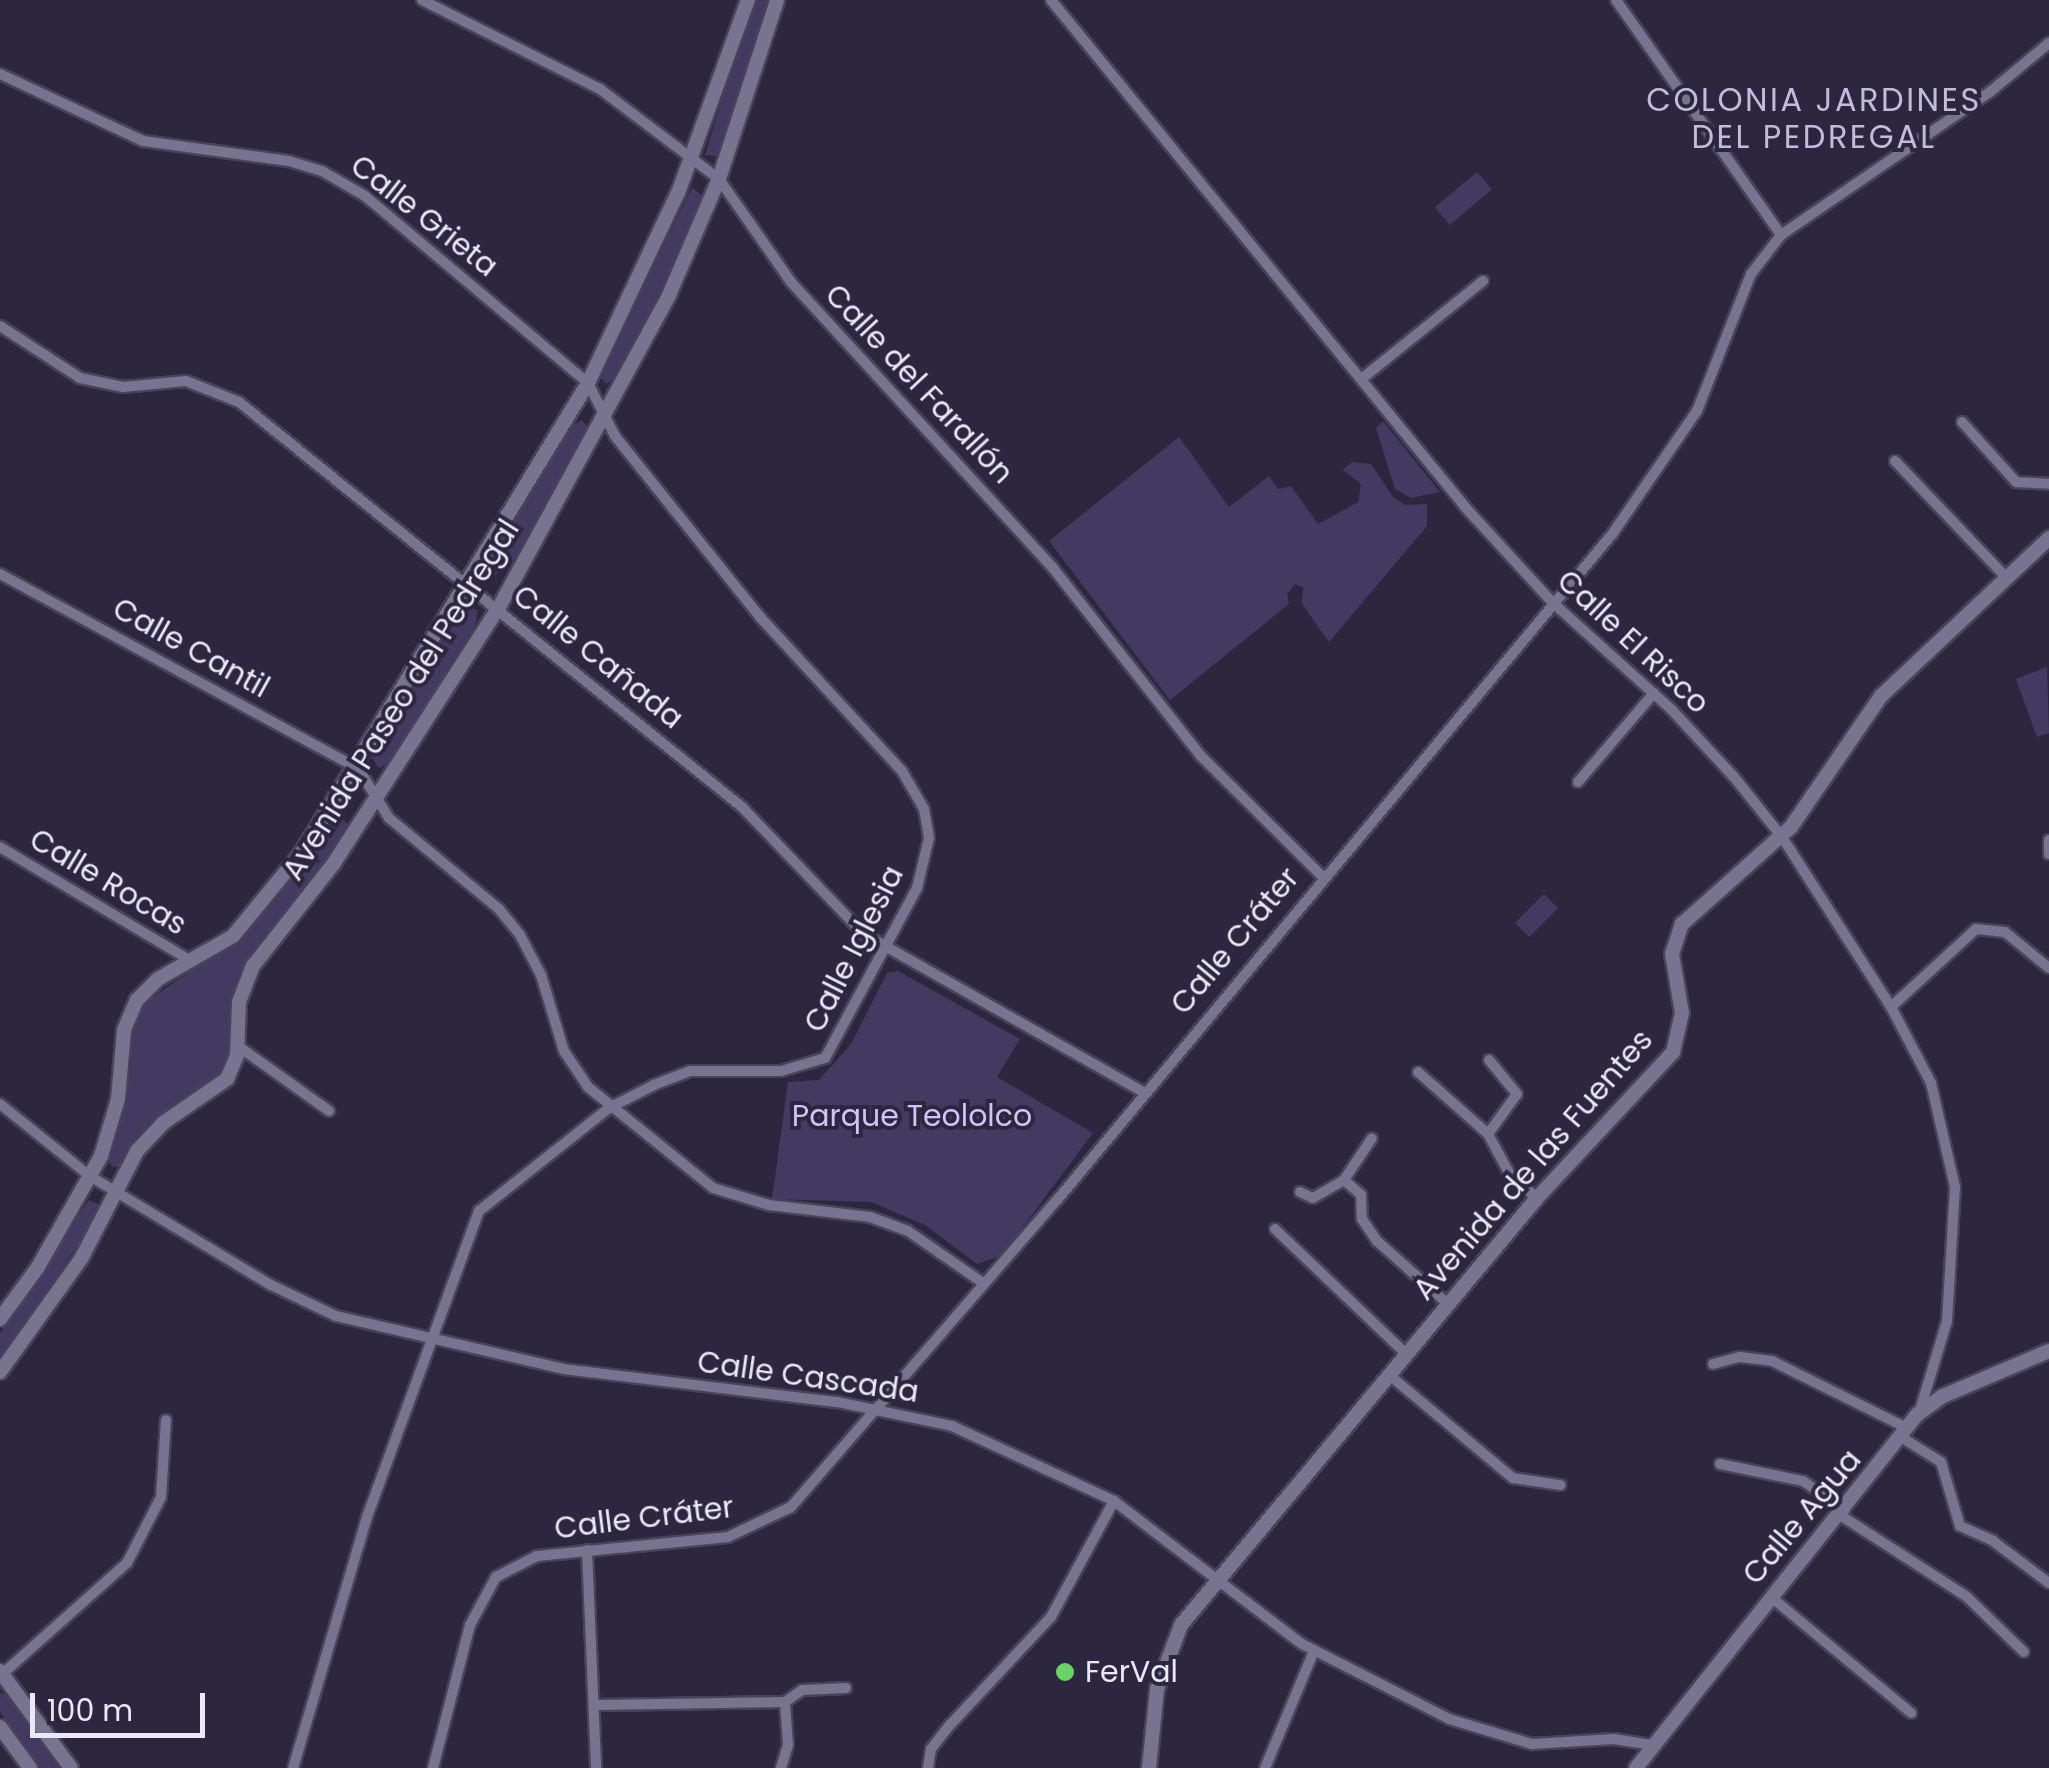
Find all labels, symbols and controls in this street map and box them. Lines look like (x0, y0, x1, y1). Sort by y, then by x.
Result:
district label: COLONIA JARDINES DEL PEDREGAL (1646, 82, 1982, 157)
street label: Calle Grieta (343, 147, 505, 285)
street label: Calle del Farallón (817, 277, 1021, 491)
street label: Avenida Paseo del Pedregal (275, 513, 527, 887)
street label: Calle El Risco (1550, 563, 1716, 721)
street label: Calle Cañada (506, 577, 690, 737)
street label: Calle Cantil (107, 590, 275, 706)
street label: Calle Rocas (23, 821, 193, 943)
street label: Calle Iglesia (797, 860, 911, 1038)
street label: Calle Cráter (1163, 860, 1307, 1022)
street label: Avenida de las Fuentes (1406, 1023, 1660, 1307)
park label: Parque Teololco (792, 1098, 1032, 1134)
street label: Calle Cascada (695, 1344, 921, 1410)
street label: Calle Agua (1735, 1442, 1869, 1592)
street label: Calle Cráter (552, 1489, 736, 1547)
place label: FerVal (1085, 1654, 1178, 1690)
marker: FerVal (1054, 1661, 1076, 1683)
scale bar (35, 1673, 210, 1735)
text: 100 m (47, 1689, 133, 1732)

